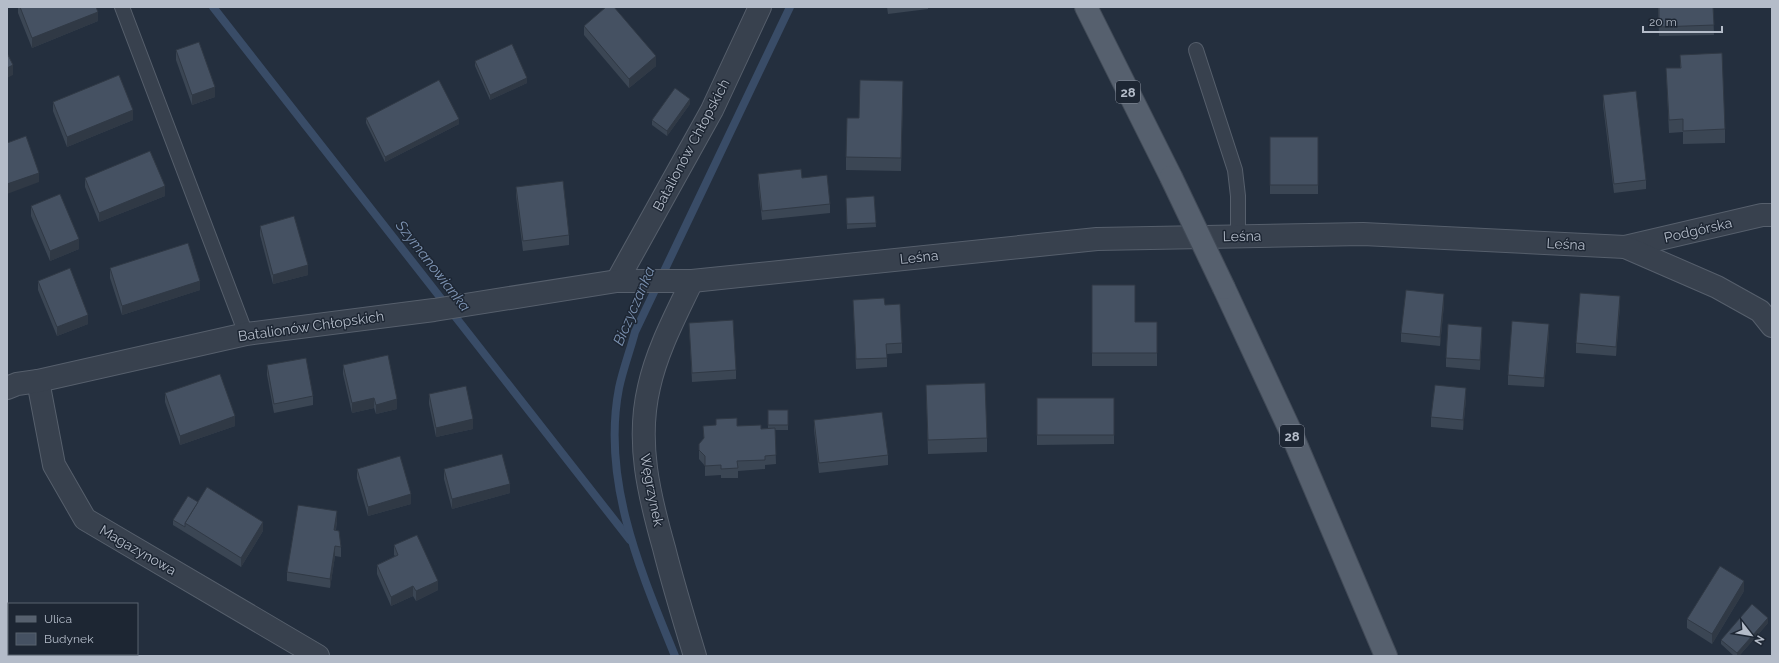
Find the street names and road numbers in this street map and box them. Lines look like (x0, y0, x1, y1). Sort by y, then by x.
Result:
street label: Batalionów Chłopskich (649, 76, 733, 214)
road number: 28 (1116, 81, 1140, 103)
street label: Podgórska (1662, 214, 1734, 246)
street label: Leśna (1222, 228, 1262, 244)
street label: Leśna (1546, 235, 1586, 253)
street label: Leśna (899, 247, 939, 267)
street label: Batalionów Chłopskich (237, 308, 385, 344)
road number: 28 (1280, 425, 1304, 447)
street label: Węgrzynek (637, 452, 667, 528)
street label: Magazynowa (97, 522, 179, 578)

